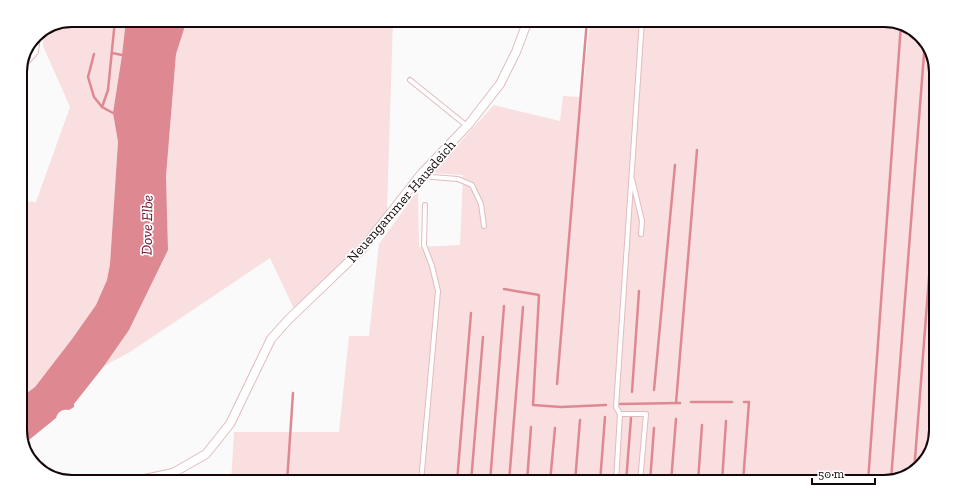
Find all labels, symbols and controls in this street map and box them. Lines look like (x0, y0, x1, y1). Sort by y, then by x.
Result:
street label: Neuengammer Hausdeich (344, 136, 459, 266)
water label: Dove Elbe (137, 195, 157, 255)
scale bar (812, 460, 875, 486)
text: 50 m (818, 467, 845, 481)

